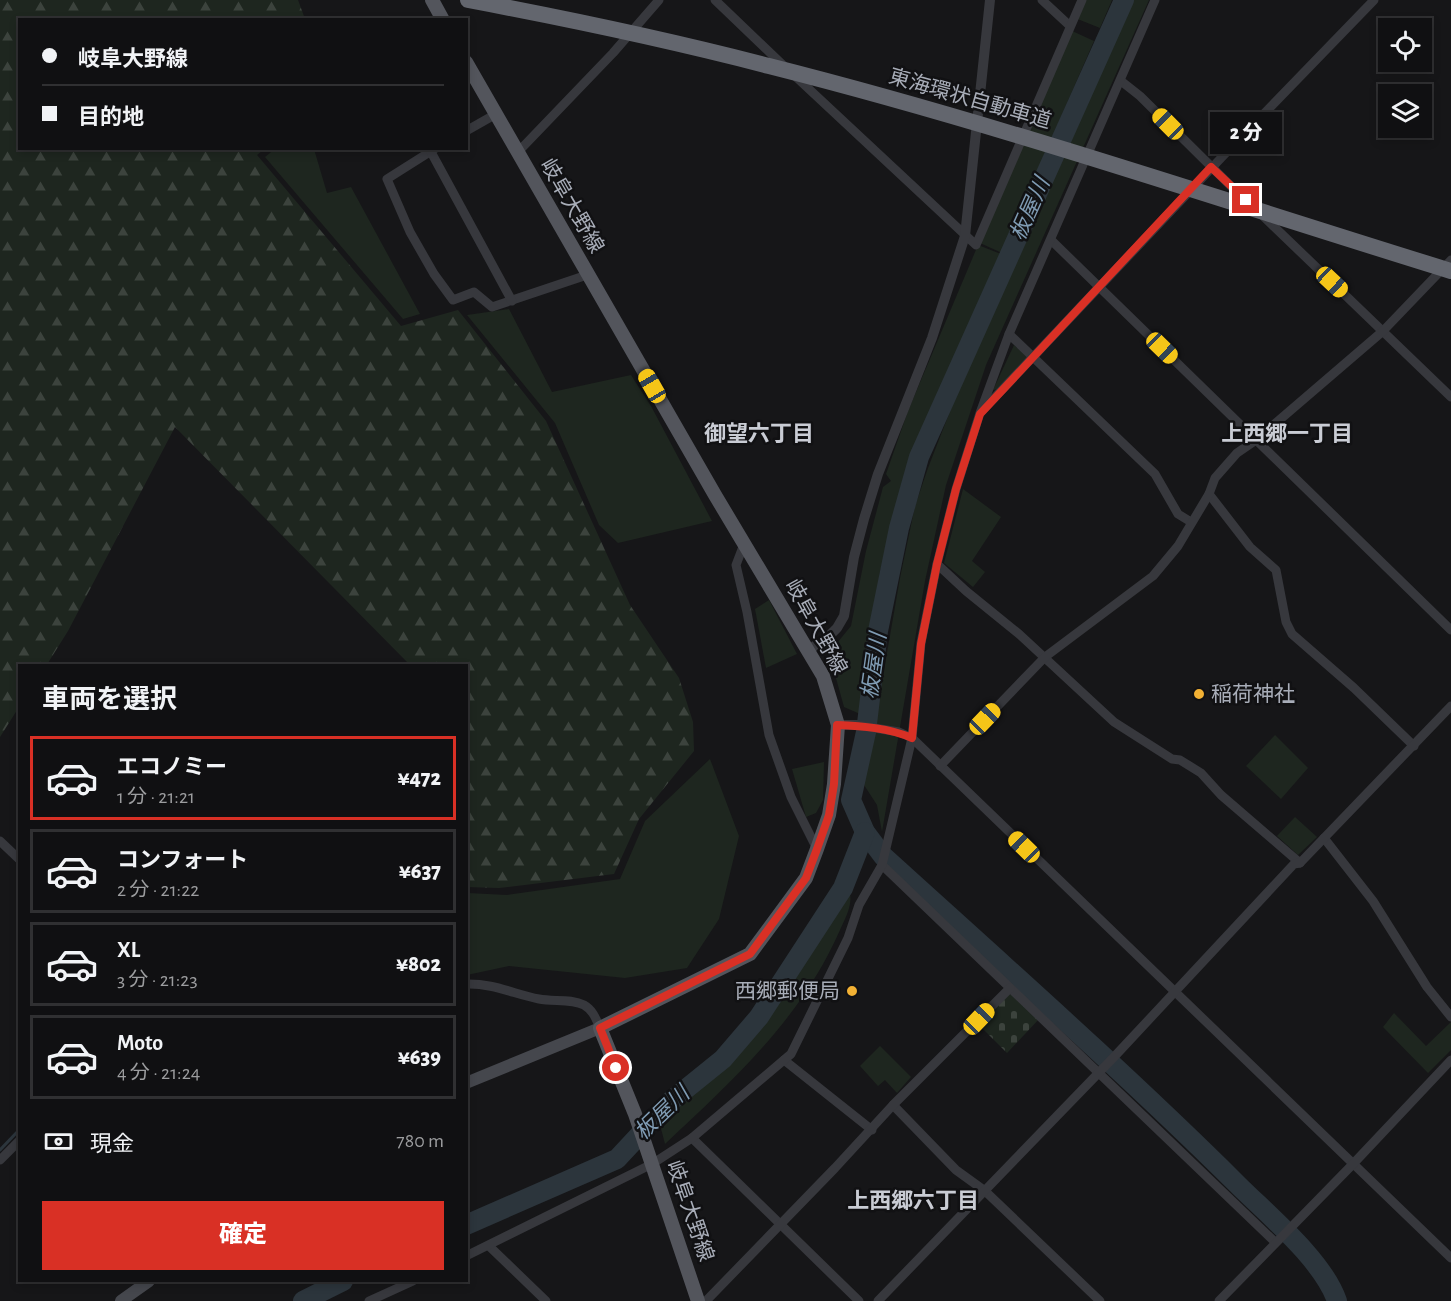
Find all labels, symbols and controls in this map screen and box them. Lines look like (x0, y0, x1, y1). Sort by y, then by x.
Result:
map controls (1378, 18, 1432, 138)
button: locate (1378, 18, 1432, 72)
text: 岐阜大野線 (78, 48, 188, 70)
street label: 東海環状自動車道 (886, 65, 1054, 132)
button: layers (1378, 84, 1432, 138)
car (1149, 105, 1187, 143)
text: 目的地 (78, 106, 144, 128)
callout: 2 分 (1210, 113, 1282, 155)
text: 2 分 (1230, 123, 1262, 143)
street label: 岐阜大野線 (537, 155, 608, 257)
water label: 板屋川 (1006, 172, 1054, 244)
route end (1232, 186, 1259, 213)
car (1313, 263, 1351, 301)
car (1143, 329, 1181, 367)
car (635, 366, 669, 406)
district label: 御望六丁目 (704, 422, 814, 445)
district label: 上西郷一丁目 (1221, 422, 1353, 445)
street label: 岐阜大野線 (781, 576, 852, 678)
water label: 板屋川 (858, 630, 890, 700)
place label: 稲荷神社 (1211, 683, 1295, 705)
text: 車両を選択 (42, 686, 177, 713)
marker: 稲荷神社 (1192, 687, 1206, 701)
car (966, 700, 1004, 738)
icon: car (45, 751, 99, 805)
text: エコノミー (117, 756, 227, 778)
text: ¥472 (397, 767, 441, 789)
text: 1 分 · 21:21 (117, 787, 195, 807)
car (1005, 828, 1043, 866)
icon: car (45, 844, 99, 898)
text: コンフォート (117, 849, 248, 871)
text: ¥637 (399, 860, 441, 882)
text: 2 分 · 21:22 (117, 880, 199, 900)
icon: car (45, 937, 99, 991)
text: XL (117, 939, 140, 961)
text: ¥802 (396, 953, 441, 975)
text: 3 分 · 21:23 (117, 970, 198, 990)
place label: 西郷郵便局 (735, 980, 840, 1002)
marker: 西郷郵便局 (845, 984, 859, 998)
car (960, 1000, 998, 1038)
icon: car (45, 1030, 99, 1084)
text: Moto (117, 1032, 163, 1054)
text: ¥639 (398, 1046, 441, 1068)
route start (602, 1054, 629, 1081)
text: 4 分 · 21:24 (117, 1063, 200, 1083)
water label: 板屋川 (630, 1080, 695, 1144)
icon: cash (42, 1125, 75, 1158)
text: 780 m (396, 1131, 444, 1151)
text: 現金 (90, 1133, 134, 1155)
street label: 岐阜大野線 (663, 1158, 718, 1264)
district label: 上西郷六丁目 (847, 1189, 979, 1212)
button: 確定 (42, 1201, 444, 1270)

